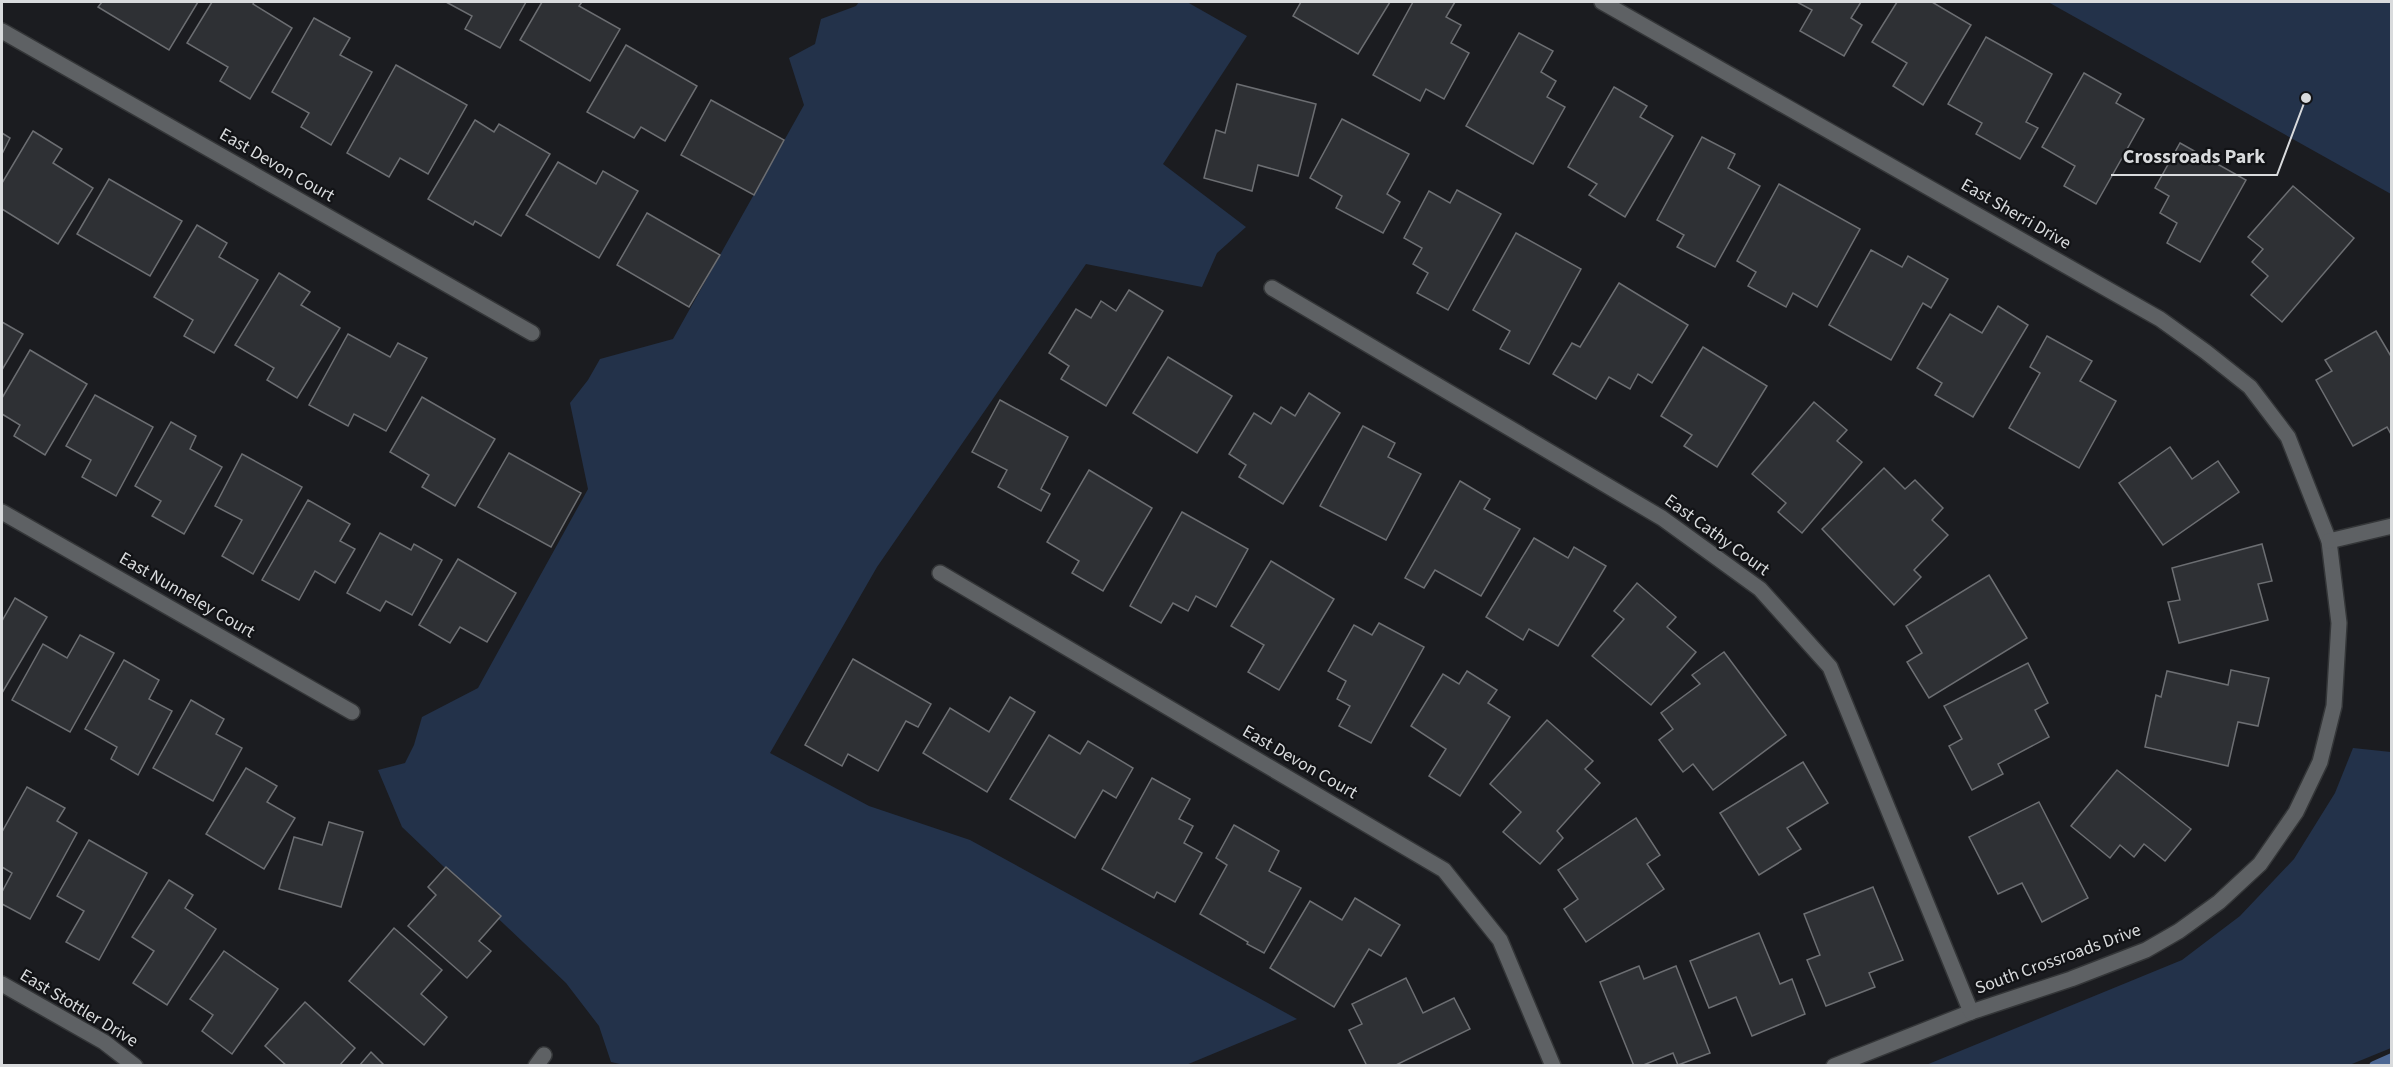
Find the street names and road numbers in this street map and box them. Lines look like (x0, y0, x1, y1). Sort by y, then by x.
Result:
street label: East Devon Court (215, 122, 339, 208)
street label: East Sherri Drive (1956, 172, 2076, 256)
street label: East Cathy Court (1659, 488, 1775, 582)
street label: East Nunneley Court (114, 546, 260, 644)
street label: East Devon Court (1238, 719, 1362, 805)
street label: South Crossroads Drive (1972, 917, 2144, 1001)
street label: East Stottler Drive (15, 963, 143, 1053)

